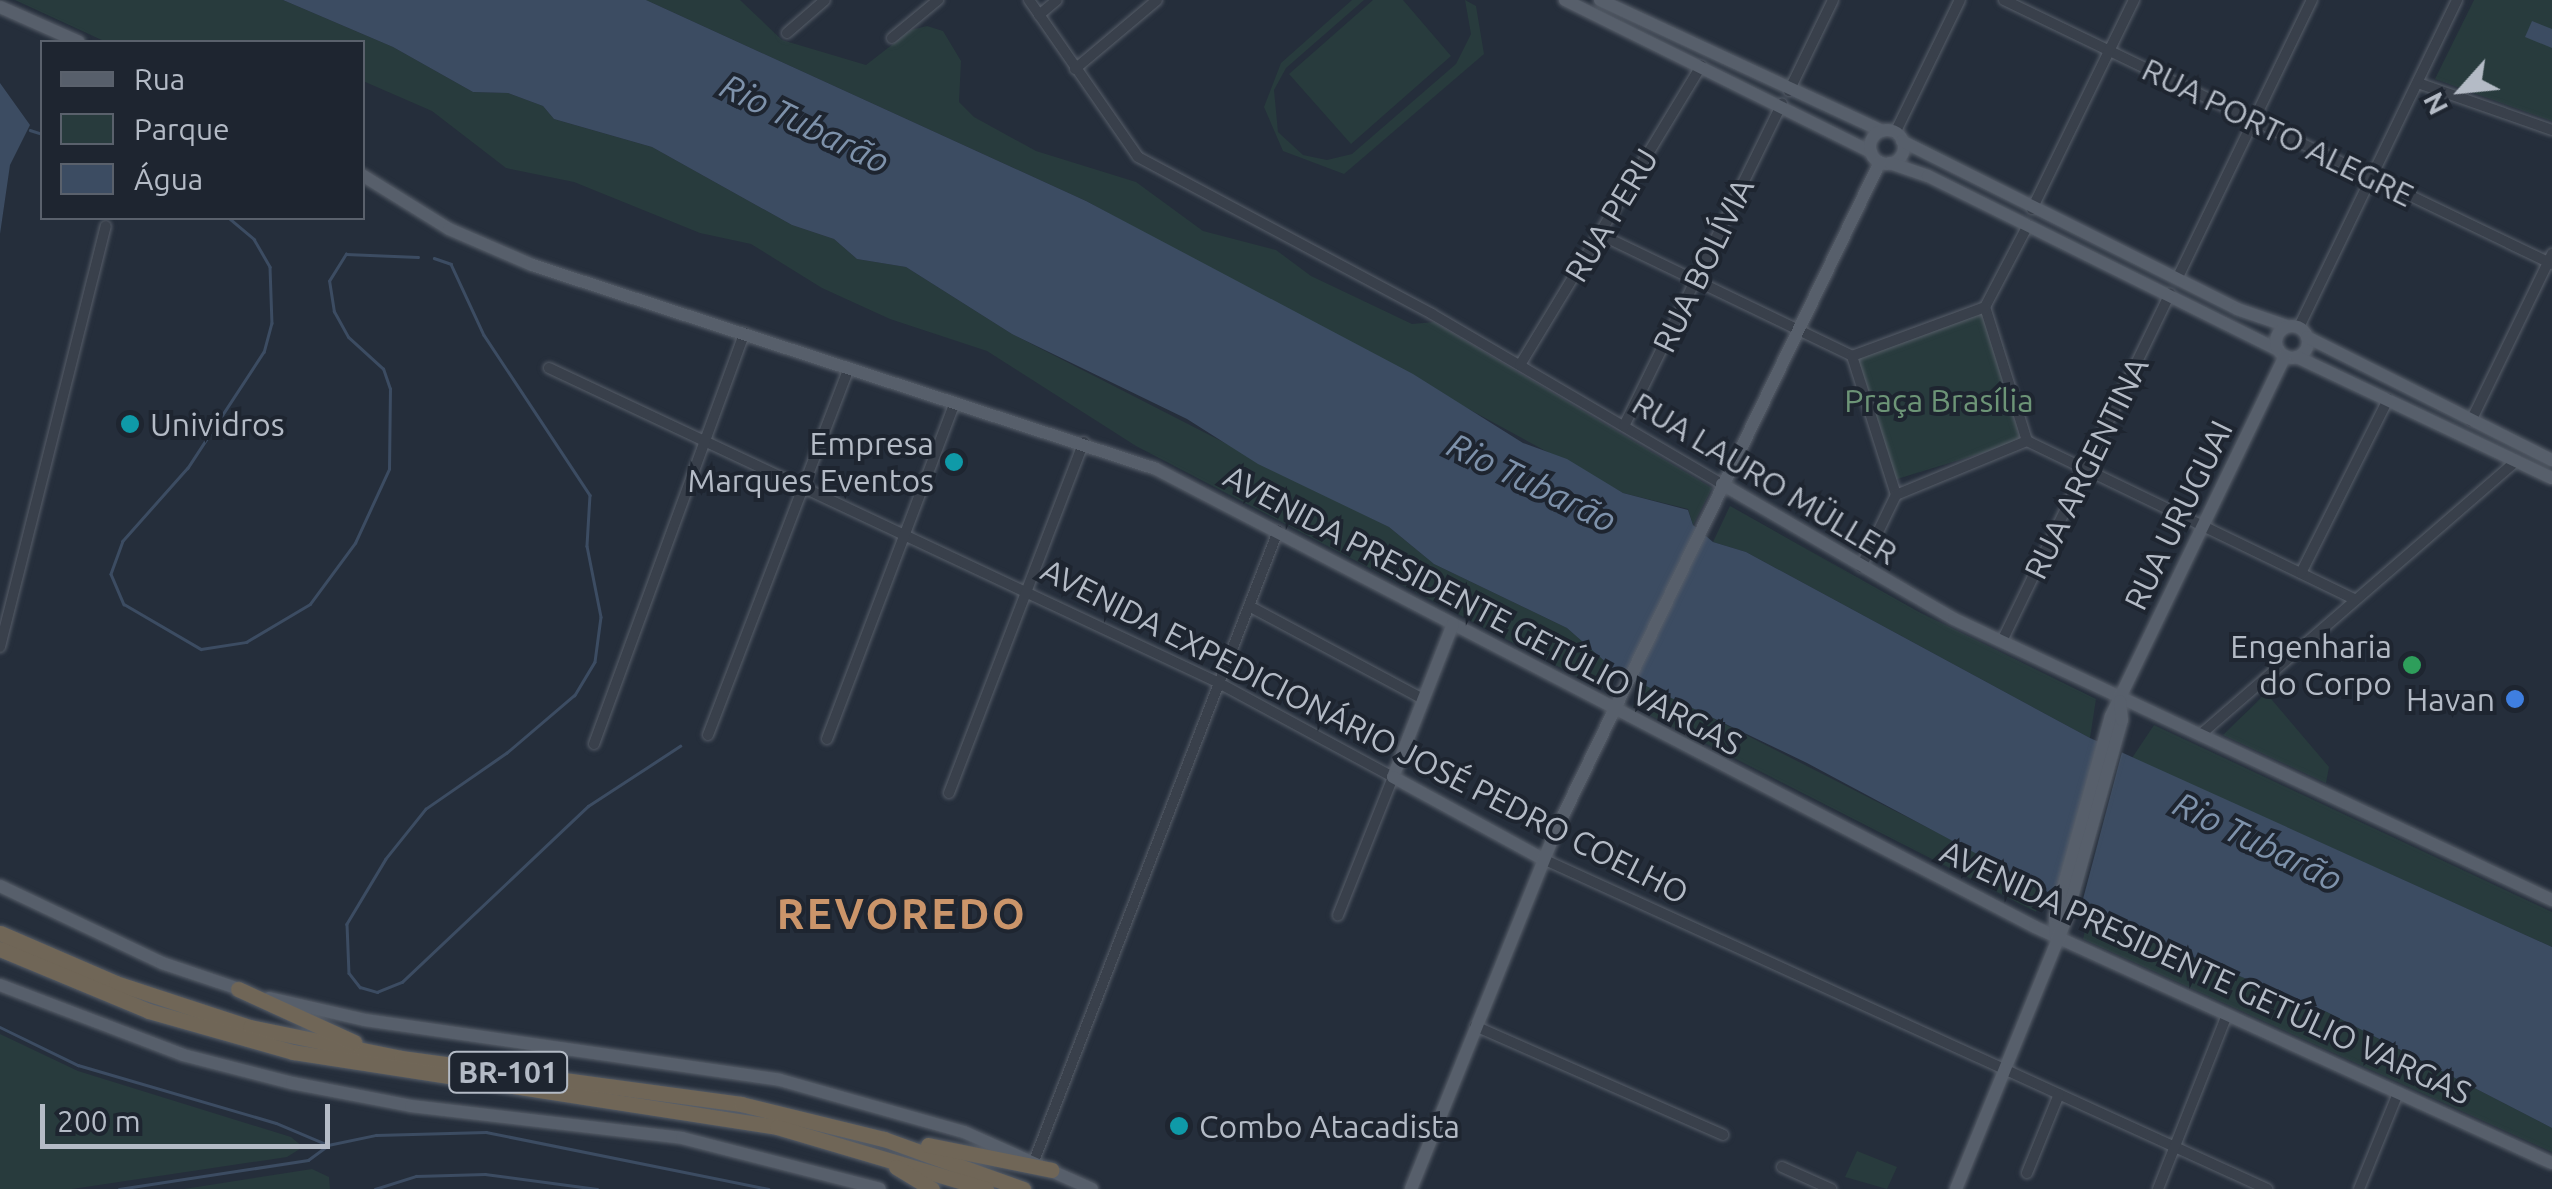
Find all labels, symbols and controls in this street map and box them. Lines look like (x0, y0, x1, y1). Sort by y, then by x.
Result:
legend (40, 40, 365, 220)
north arrow (2412, 40, 2512, 140)
street label: RUA PORTO ALEGRE (2136, 50, 2420, 214)
text: Rua (134, 62, 185, 96)
water label: Rio Tubarão (714, 64, 896, 182)
text: N (2416, 88, 2453, 120)
text: Parque (134, 112, 230, 146)
street label: RUA PERU (1556, 141, 1666, 289)
text: Água (134, 162, 203, 196)
street label: RUA BOLÍVIA (1644, 172, 1762, 358)
street label: RUA ARGENTINA (2016, 351, 2156, 585)
park label: Praça Brasília (1844, 381, 2034, 419)
street label: RUA LAURO MÜLLER (1626, 384, 1904, 572)
place label: Unividros (150, 405, 285, 443)
marker: Unividros (119, 413, 141, 435)
street label: RUA URUGUAI (2116, 414, 2240, 616)
water label: Rio Tubarão (1441, 423, 1623, 541)
place label: Empresa Marques Eventos (688, 425, 934, 500)
marker: Empresa Marques Eventos (943, 451, 965, 473)
street label: AVENIDA PRESIDENTE GETÚLIO VARGAS (1217, 457, 1749, 763)
street label: AVENIDA EXPEDICIONÁRIO JOSÉ PEDRO COELHO (1035, 550, 1695, 912)
place label: Engenharia do Corpo (2230, 628, 2392, 703)
marker: Engenharia do Corpo (2401, 654, 2423, 676)
place label: Havan (2406, 680, 2495, 718)
marker: Havan (2504, 688, 2526, 710)
water label: Rio Tubarão (2167, 782, 2349, 900)
street label: AVENIDA PRESIDENTE GETÚLIO VARGAS (1934, 832, 2478, 1112)
district label: REVOREDO (777, 889, 1027, 939)
road number: BR-101 (448, 1047, 568, 1097)
scale bar (45, 1084, 335, 1146)
text: 200 m (57, 1104, 141, 1138)
place label: Combo Atacadista (1199, 1107, 1460, 1145)
marker: Combo Atacadista (1168, 1115, 1190, 1137)

